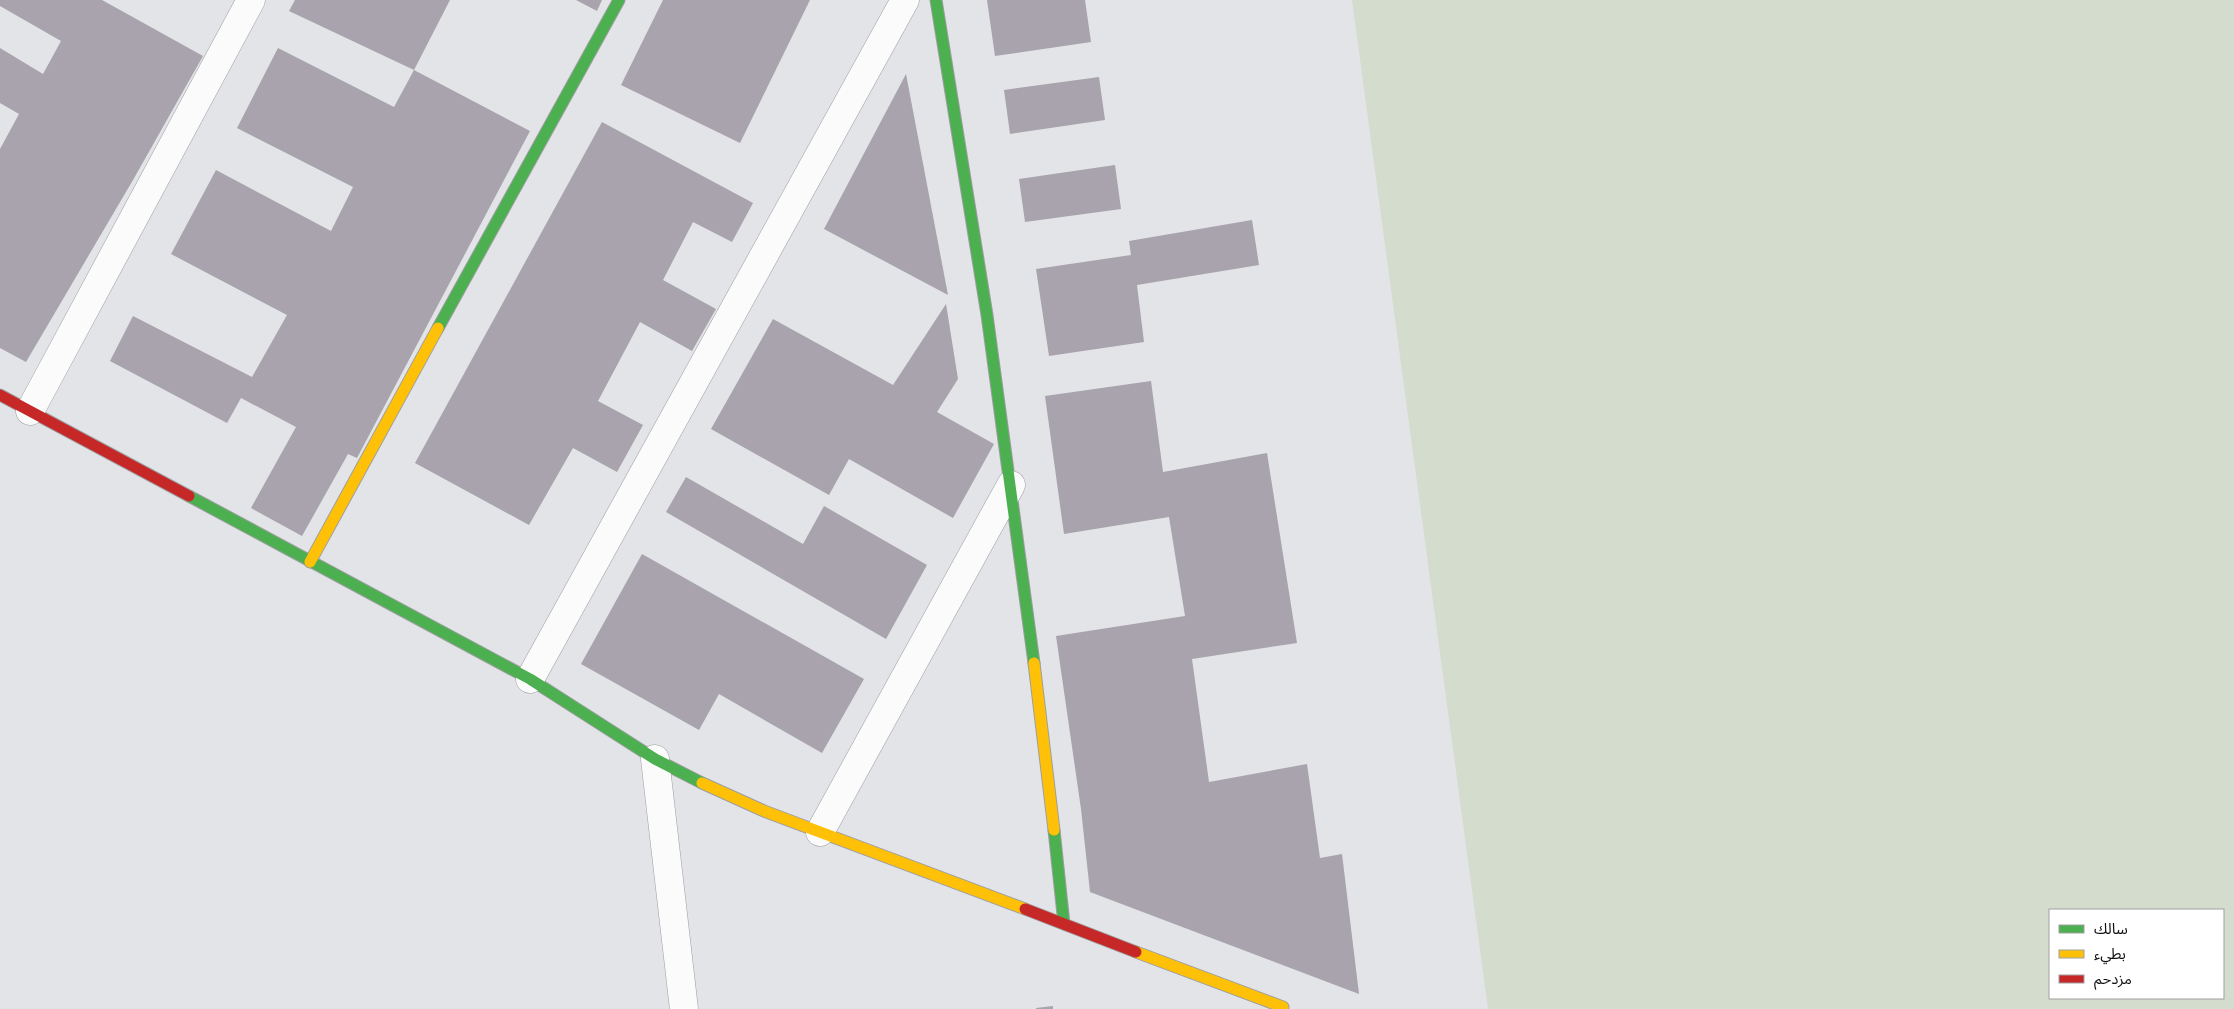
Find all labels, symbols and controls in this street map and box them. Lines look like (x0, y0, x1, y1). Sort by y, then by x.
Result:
legend (2049, 909, 2224, 999)
text: سالك (2094, 919, 2128, 939)
text: بطيء (2094, 944, 2126, 965)
text: مزدحم (2094, 969, 2132, 990)

